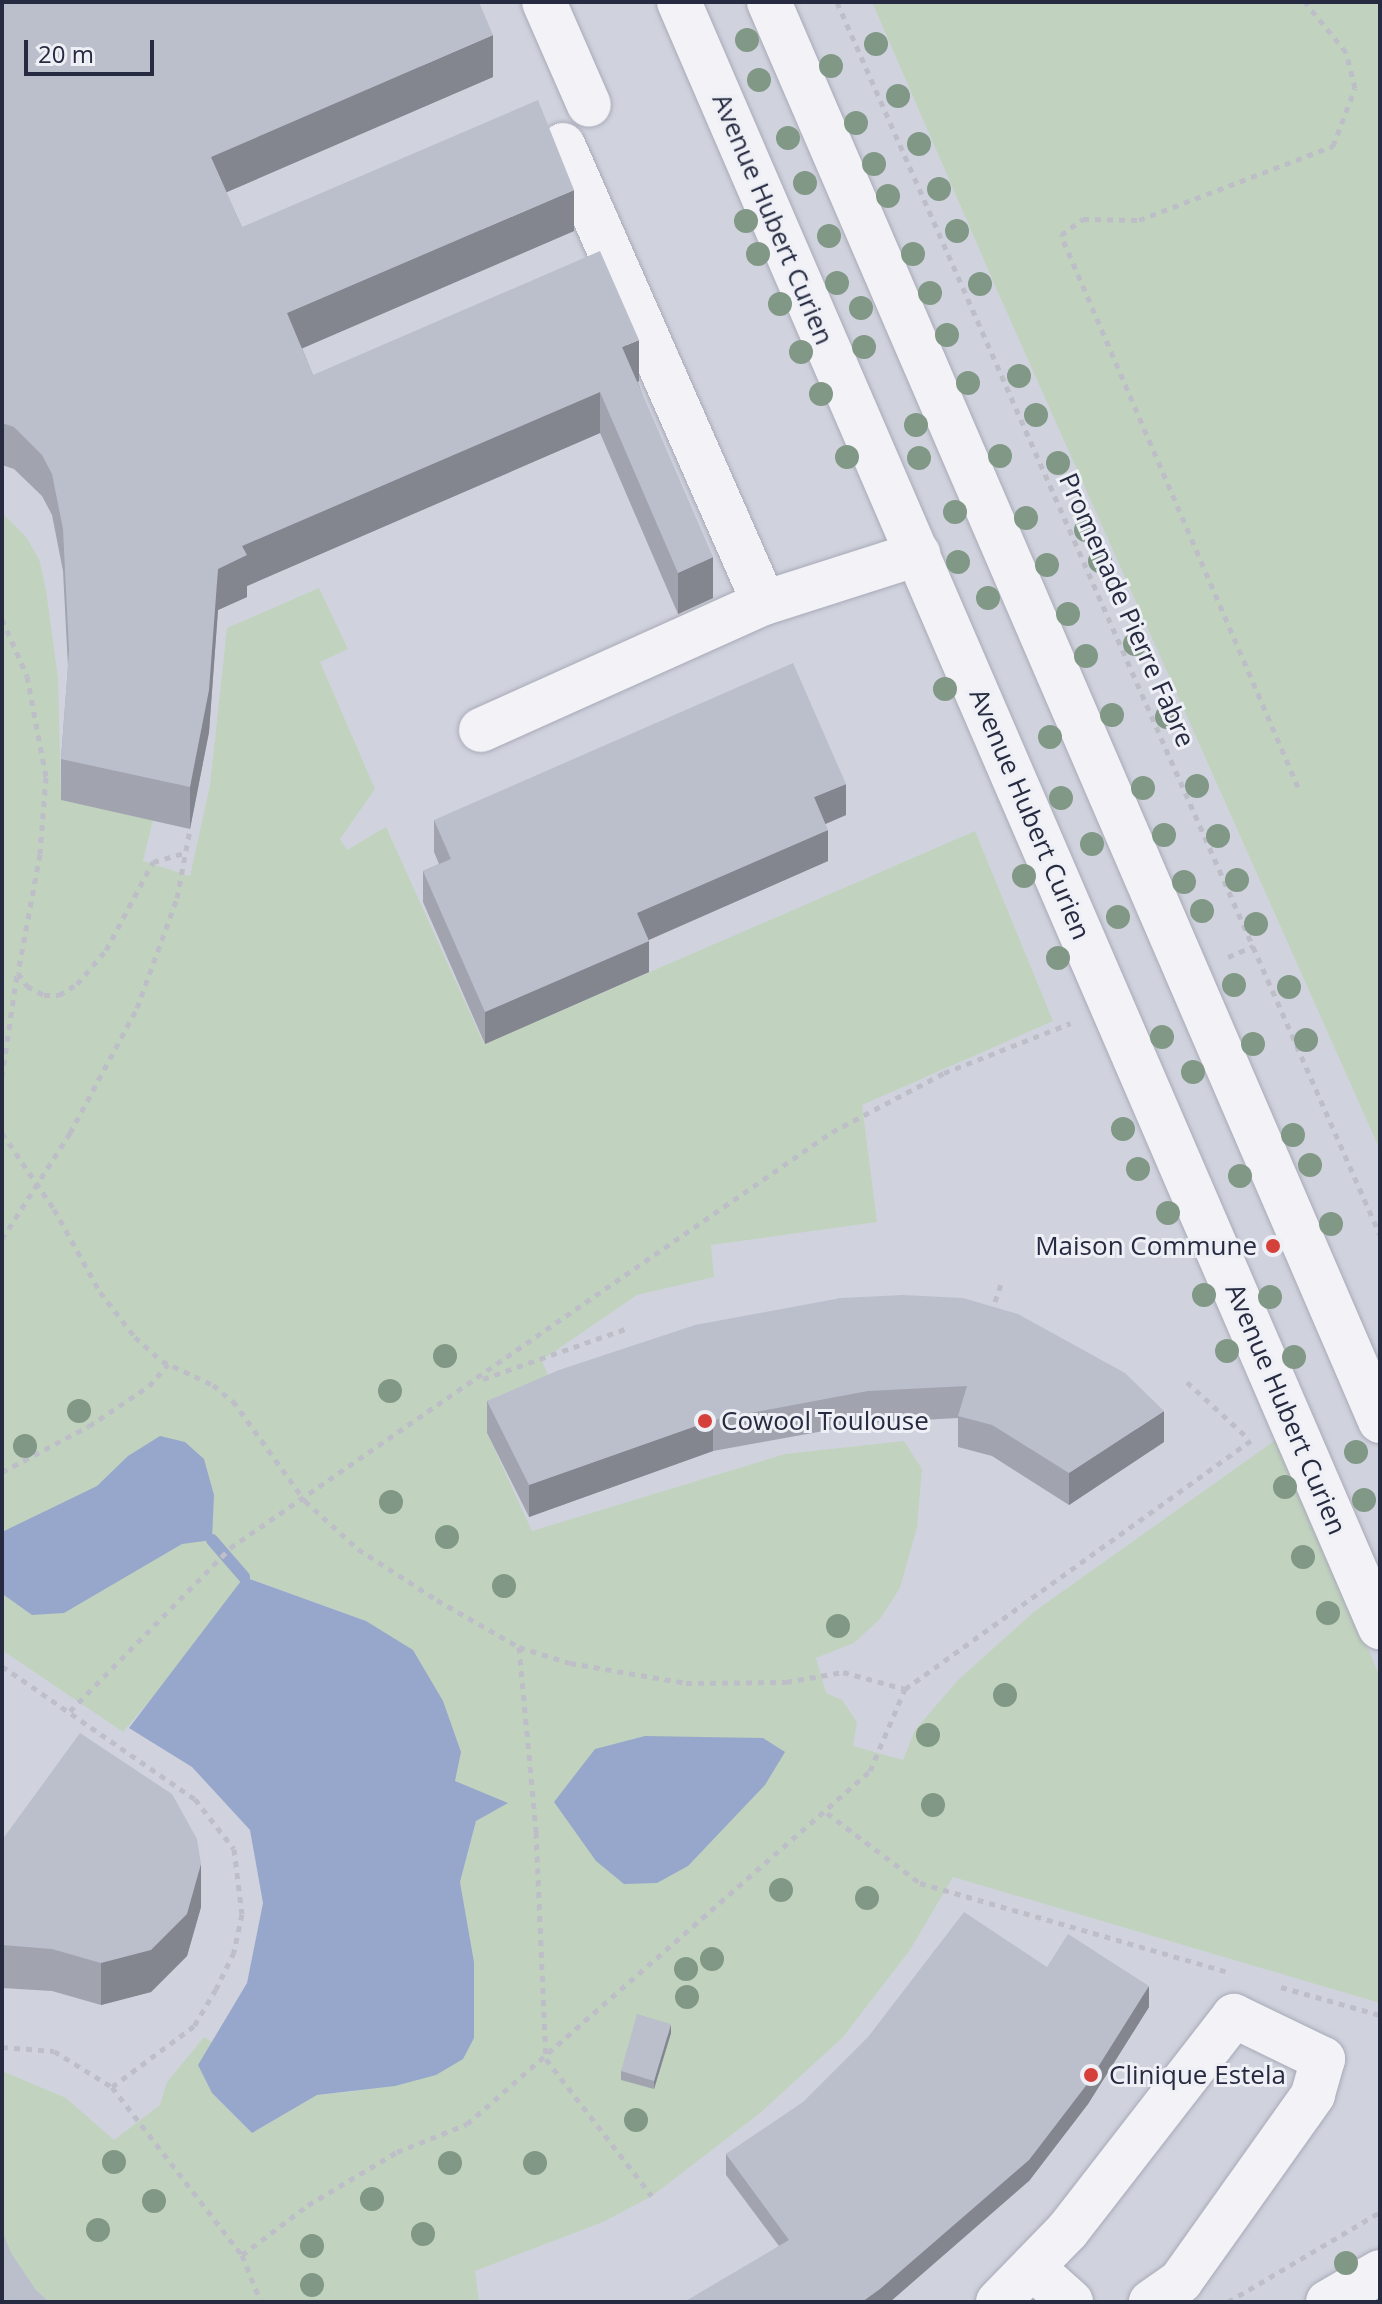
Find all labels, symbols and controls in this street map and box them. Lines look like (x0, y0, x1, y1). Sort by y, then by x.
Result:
scale bar (28, 24, 158, 74)
text: 20 m (38, 37, 94, 70)
street label: Avenue Hubert Curien (706, 89, 840, 349)
street label: Promenade Pierre Fabre (1052, 468, 1202, 752)
street label: Avenue Hubert Curien (963, 684, 1097, 944)
place label: Maison Commune (1035, 1230, 1257, 1262)
marker: Maison Commune (1264, 1237, 1282, 1255)
street label: Avenue Hubert Curien (1219, 1279, 1353, 1539)
place label: Cowool Toulouse (721, 1405, 929, 1437)
marker: Cowool Toulouse (696, 1412, 714, 1430)
place label: Clinique Estela (1109, 2059, 1286, 2091)
marker: Clinique Estela (1080, 2064, 1102, 2086)

